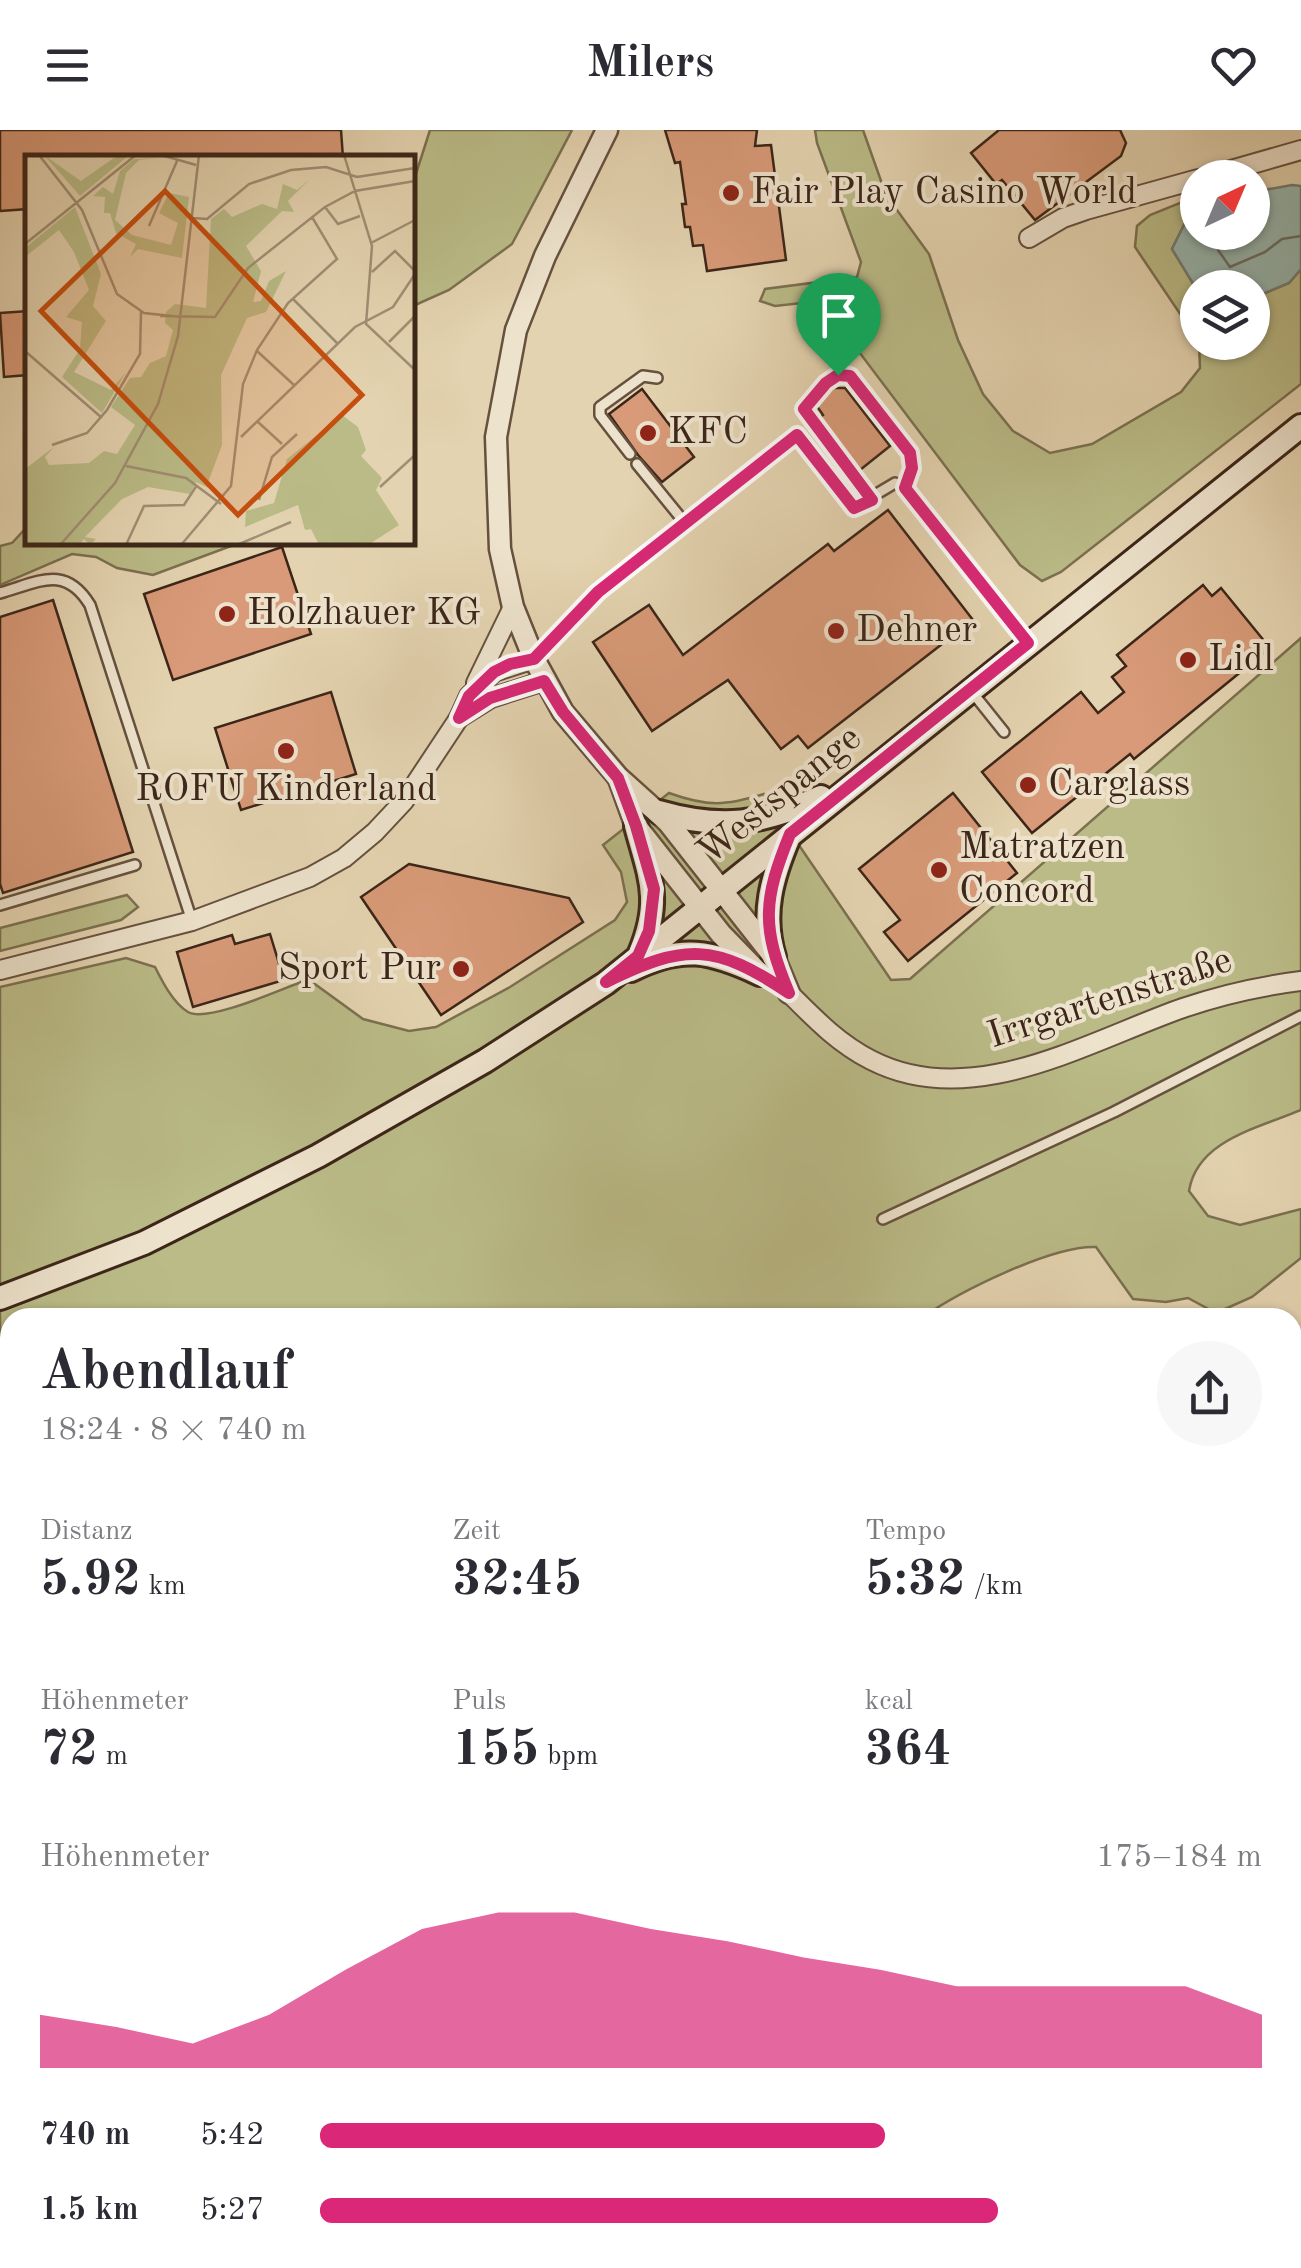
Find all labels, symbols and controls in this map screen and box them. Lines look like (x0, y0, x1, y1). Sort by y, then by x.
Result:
icon: menu (40, 38, 95, 93)
icon: heart (1206, 38, 1261, 93)
text: Milers (587, 42, 714, 87)
inset map (25, 155, 415, 545)
north arrow (1180, 160, 1270, 250)
map controls (1180, 160, 1270, 360)
place label: Fair Play Casino World (751, 174, 1137, 212)
marker: Fair Play Casino World (720, 182, 742, 204)
button: layers (1180, 270, 1270, 360)
pin (796, 273, 881, 376)
icon: arrive (811, 288, 866, 343)
place label: KFC (668, 414, 748, 452)
marker: KFC (637, 422, 659, 444)
place label: Holzhauer KG (247, 595, 481, 633)
marker: Holzhauer KG (216, 603, 238, 625)
place label: Dehner (856, 612, 977, 650)
marker: Dehner (825, 620, 847, 642)
place label: Lidl (1208, 641, 1274, 679)
marker: Lidl (1177, 649, 1199, 671)
street label: Westspange (691, 719, 869, 873)
marker: ROFU Kinderland (275, 740, 297, 762)
place label: Carglass (1048, 766, 1190, 804)
place label: ROFU Kinderland (135, 771, 437, 809)
marker: Carglass (1017, 774, 1039, 796)
place label: Matratzen Concord (959, 829, 1125, 911)
marker: Matratzen Concord (928, 859, 950, 881)
street label: Irrgartenstraße (983, 942, 1237, 1056)
place label: Sport Pur (278, 950, 441, 988)
marker: Sport Pur (450, 958, 472, 980)
button: share (1157, 1341, 1262, 1446)
text: Abendlauf (40, 1346, 291, 1401)
text: 18:24 · 8 × 740 m (40, 1415, 307, 1447)
text: Distanz (40, 1518, 133, 1546)
text: Zeit (452, 1518, 501, 1546)
text: Tempo (865, 1518, 946, 1546)
text: 5.92 (40, 1556, 141, 1606)
text: 32:45 (452, 1556, 582, 1606)
text: 5:32 (865, 1556, 966, 1606)
text: km (141, 1573, 186, 1601)
text: /km (966, 1573, 1023, 1601)
text: Höhenmeter (40, 1688, 188, 1716)
text: Puls (452, 1688, 506, 1716)
text: kcal (865, 1688, 913, 1716)
text: 72 (40, 1726, 98, 1776)
text: 155 (452, 1726, 539, 1776)
text: 364 (865, 1726, 952, 1776)
text: m (98, 1743, 128, 1771)
text: bpm (539, 1743, 598, 1771)
text: Höhenmeter (40, 1842, 210, 1874)
text: 175–184 m (1096, 1842, 1262, 1874)
text: 740 m (40, 2120, 130, 2152)
text: 5:42 (200, 2120, 265, 2152)
text: 1.5 km (40, 2195, 139, 2227)
text: 5:27 (200, 2195, 265, 2227)

